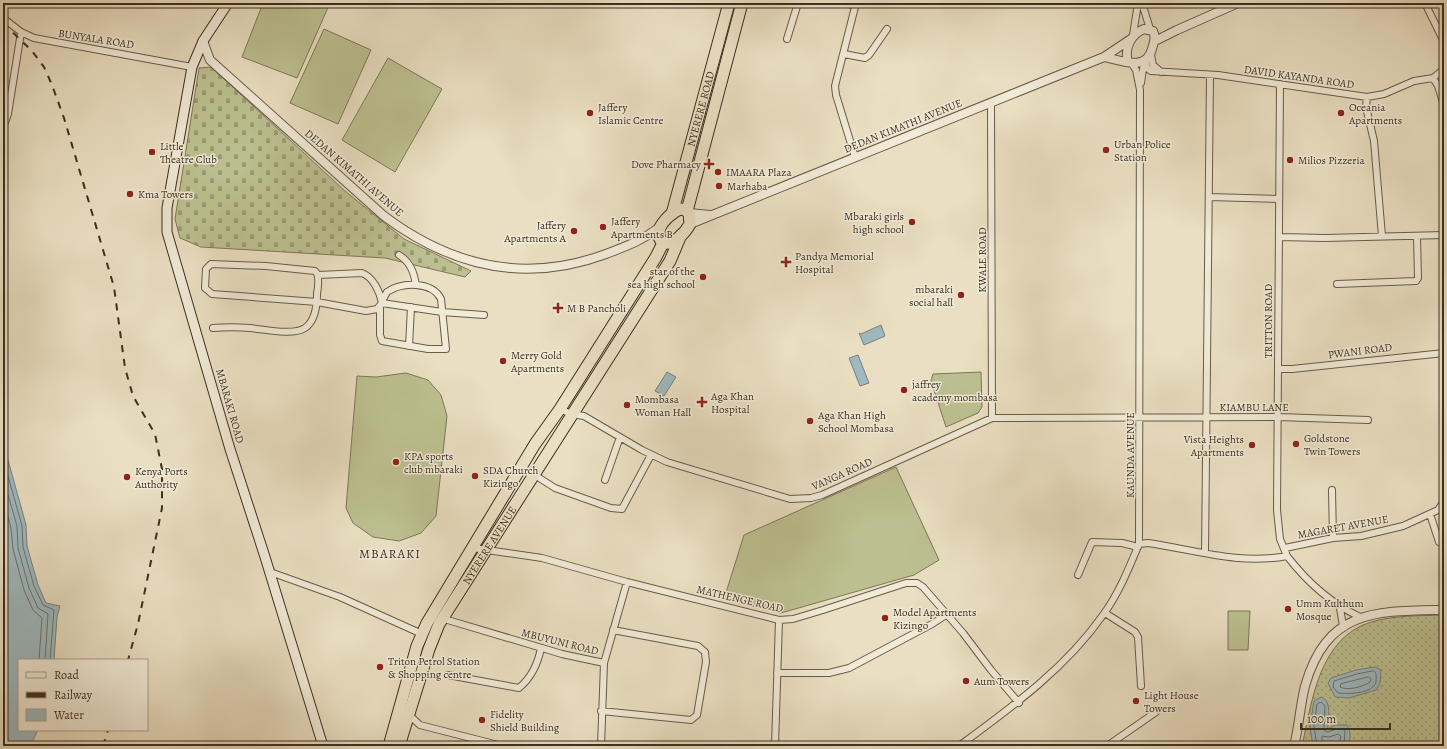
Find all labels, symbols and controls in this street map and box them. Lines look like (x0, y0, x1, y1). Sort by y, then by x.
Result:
street label: BUNYALA ROAD (57, 26, 135, 52)
street label: DAVID KAYANDA ROAD (1243, 62, 1355, 92)
street label: NYERERE ROAD (683, 69, 718, 148)
street label: DEDAN KIMATHI AVENUE (842, 95, 964, 157)
place label: Jaffery Islamic Centre (598, 100, 663, 128)
place label: Oceania Apartments (1348, 100, 1402, 128)
marker: Jaffery Islamic Centre (585, 108, 595, 118)
marker: Oceania Apartments (1336, 108, 1346, 118)
street label: DEDAN KIMATHI AVENUE (301, 126, 407, 220)
place label: Urban Police Station (1114, 137, 1171, 165)
place label: Little Theatre Club (160, 139, 217, 167)
marker: Urban Police Station (1101, 145, 1111, 155)
marker: Little Theatre Club (147, 147, 157, 157)
place label: Milios Pizzeria (1298, 153, 1366, 168)
marker: Milios Pizzeria (1285, 155, 1295, 165)
place label: Dove Pharmacy (631, 157, 701, 172)
marker: Dove Pharmacy (704, 159, 714, 169)
place label: IMAARA Plaza (726, 165, 792, 180)
marker: IMAARA Plaza (713, 167, 723, 177)
place label: Marhaba (727, 179, 768, 194)
marker: Marhaba (714, 181, 724, 191)
place label: Kma Towers (138, 187, 193, 202)
marker: Kma Towers (125, 189, 135, 199)
place label: Mbaraki girls high school (844, 209, 904, 237)
place label: Jaffery Apartments B (610, 214, 673, 242)
marker: Mbaraki girls high school (907, 217, 917, 227)
place label: Jaffery Apartments A (503, 218, 567, 246)
marker: Jaffery Apartments B (598, 222, 608, 232)
marker: Jaffery Apartments A (569, 226, 579, 236)
street label: KWALE ROAD (975, 227, 990, 293)
place label: Pandya Memorial Hospital (795, 249, 874, 277)
marker: Pandya Memorial Hospital (780, 256, 792, 268)
place label: star of the sea high school (627, 264, 695, 292)
marker: star of the sea high school (698, 272, 708, 282)
place label: mbaraki social hall (909, 282, 953, 310)
street label: TRITTON ROAD (1261, 284, 1276, 358)
marker: mbaraki social hall (956, 290, 966, 300)
place label: M B Pancholi (567, 301, 626, 316)
marker: M B Pancholi (552, 302, 564, 314)
street label: PWANI ROAD (1327, 340, 1393, 362)
place label: Merry Gold Apartments (510, 348, 564, 376)
marker: Merry Gold Apartments (498, 356, 508, 366)
street label: MBARAKI ROAD (212, 367, 248, 445)
place label: jaffrey academy mombasa (912, 377, 999, 405)
marker: jaffrey academy mombasa (899, 385, 909, 395)
place label: Aga Khan Hospital (710, 389, 754, 417)
place label: Mombasa Woman Hall (634, 392, 691, 420)
marker: Aga Khan Hospital (696, 396, 708, 408)
marker: Mombasa Woman Hall (622, 400, 632, 410)
street label: KIAMBU LANE (1219, 400, 1289, 415)
place label: Aga Khan High School Mombasa (817, 408, 895, 436)
street label: KAUNDA AVENUE (1123, 412, 1138, 498)
marker: Aga Khan High School Mombasa (805, 416, 815, 426)
place label: Goldstone Twin Towers (1304, 431, 1360, 459)
place label: Vista Heights Apartments (1183, 432, 1244, 460)
marker: Goldstone Twin Towers (1291, 439, 1301, 449)
marker: Vista Heights Apartments (1247, 440, 1257, 450)
place label: KPA sports club mbaraki (404, 449, 463, 477)
street label: VANGA ROAD (808, 454, 875, 494)
marker: KPA sports club mbaraki (391, 457, 401, 467)
place label: SDA Church Kizingo (483, 463, 539, 491)
place label: Kenya Ports Authority (134, 464, 188, 492)
marker: SDA Church Kizingo (470, 471, 480, 481)
marker: Kenya Ports Authority (122, 472, 132, 482)
street label: NYERERE AVENUE (459, 503, 520, 587)
street label: MAGARET AVENUE (1296, 512, 1390, 542)
district label: MBARAKI (359, 545, 421, 562)
street label: MATHENGE ROAD (695, 582, 785, 616)
place label: Umm Kulthum Mosque (1296, 596, 1364, 624)
marker: Umm Kulthum Mosque (1283, 604, 1293, 614)
place label: Model Apartments Kizingo (893, 605, 976, 633)
marker: Model Apartments Kizingo (880, 613, 890, 623)
street label: MBUYUNI ROAD (520, 625, 600, 659)
place label: Triton Petrol Station & Shopping centre (388, 654, 480, 682)
legend (18, 659, 148, 731)
marker: Triton Petrol Station & Shopping centre (375, 662, 385, 672)
text: Road (54, 667, 80, 683)
place label: Aum Towers (973, 674, 1029, 689)
marker: Aum Towers (961, 676, 971, 686)
text: Railway (54, 687, 93, 703)
place label: Light House Towers (1144, 688, 1199, 716)
marker: Light House Towers (1131, 696, 1141, 706)
scale bar (1301, 705, 1390, 731)
text: Water (53, 707, 84, 723)
place label: Fidelity Shield Building (490, 707, 560, 735)
text: 100 m (1307, 711, 1336, 727)
marker: Fidelity Shield Building (477, 715, 487, 725)

